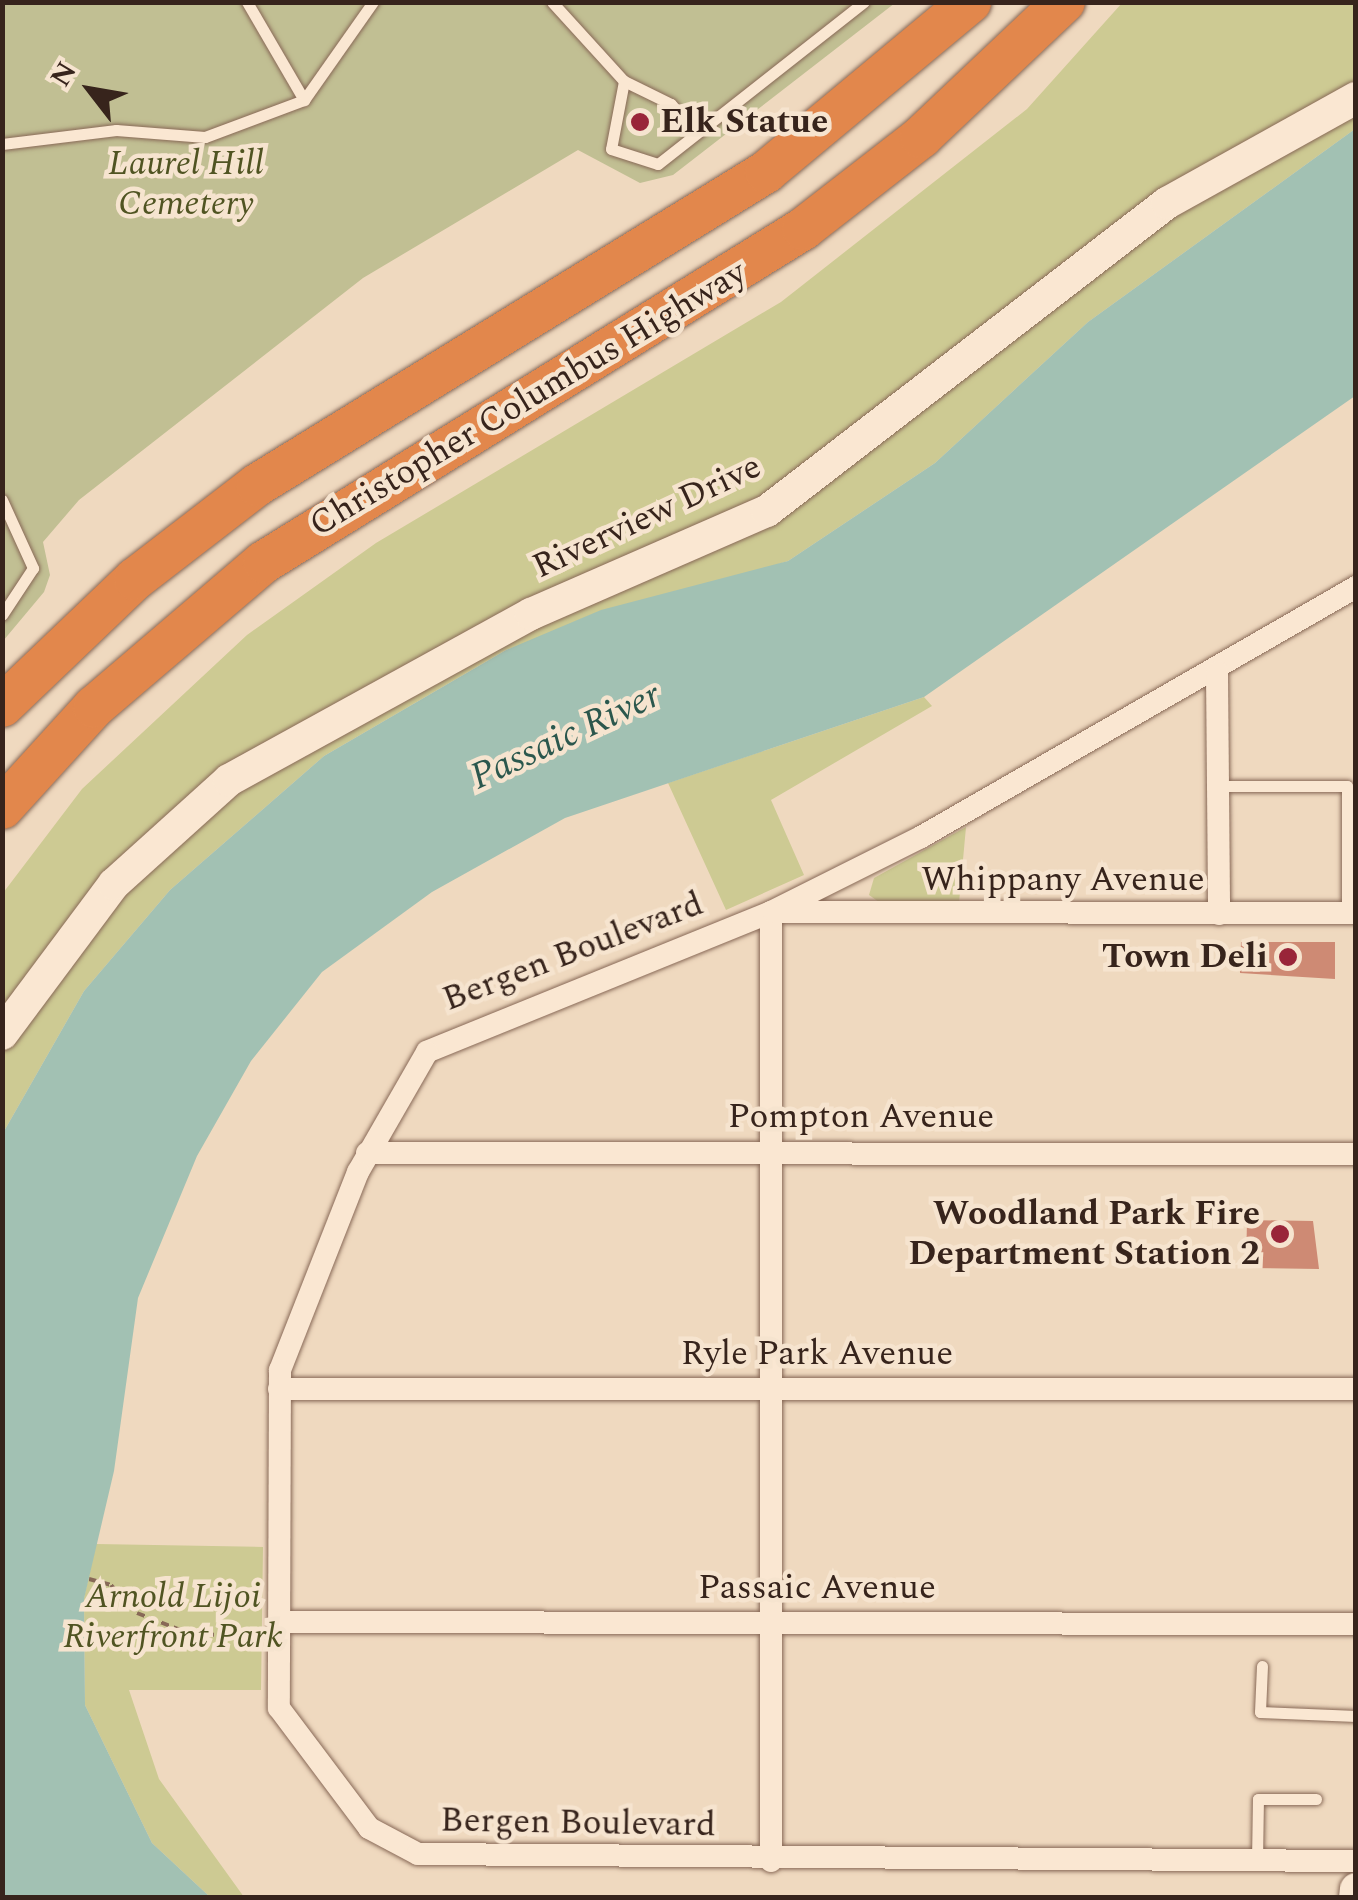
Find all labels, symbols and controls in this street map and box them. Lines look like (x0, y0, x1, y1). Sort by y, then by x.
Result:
north arrow (40, 40, 140, 140)
text: N (40, 53, 88, 95)
place label: Elk Statue (660, 101, 828, 143)
marker: Elk Statue (629, 111, 651, 133)
park label: Laurel Hill Cemetery (108, 143, 264, 225)
street label: Christopher Columbus Highway (302, 252, 754, 546)
street label: Riverview Drive (526, 446, 768, 588)
water label: Passaic River (464, 673, 668, 801)
street label: Whippany Avenue (921, 859, 1205, 901)
street label: Bergen Boulevard (437, 883, 709, 1021)
place label: Town Deli (1102, 936, 1268, 978)
marker: Town Deli (1277, 946, 1299, 968)
street label: Pompton Avenue (728, 1096, 994, 1138)
place label: Woodland Park Fire Department Station 2 (908, 1193, 1260, 1275)
marker: Woodland Park Fire Department Station 2 (1269, 1223, 1291, 1245)
street label: Ryle Park Avenue (681, 1333, 953, 1375)
street label: Passaic Avenue (698, 1567, 936, 1609)
park label: Arnold Lijoi Riverfront Park (63, 1576, 283, 1658)
street label: Bergen Boulevard (440, 1800, 716, 1846)

